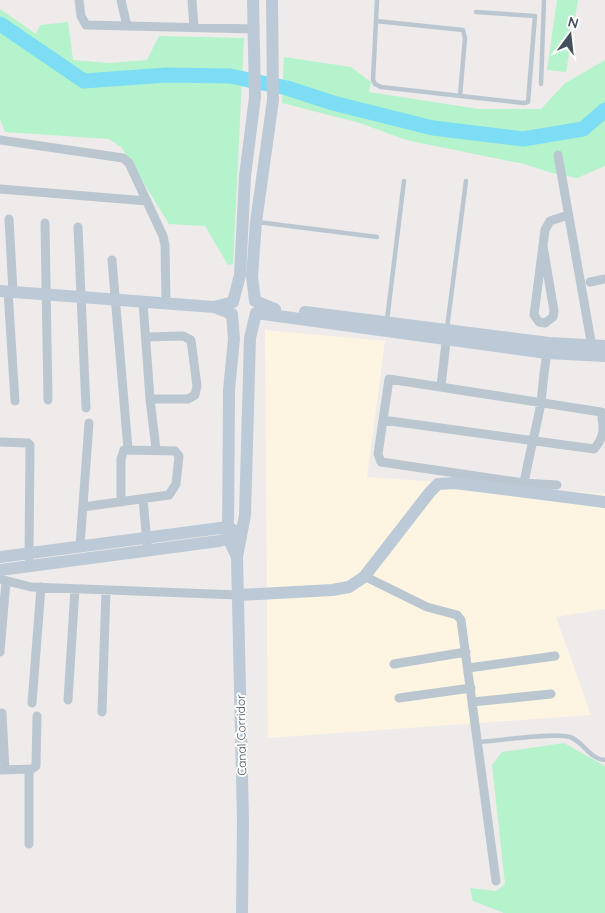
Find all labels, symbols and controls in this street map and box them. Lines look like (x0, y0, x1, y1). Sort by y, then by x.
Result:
north arrow (545, 10, 595, 60)
text: N (566, 12, 581, 32)
street label: Canal Corridor (233, 694, 249, 776)

